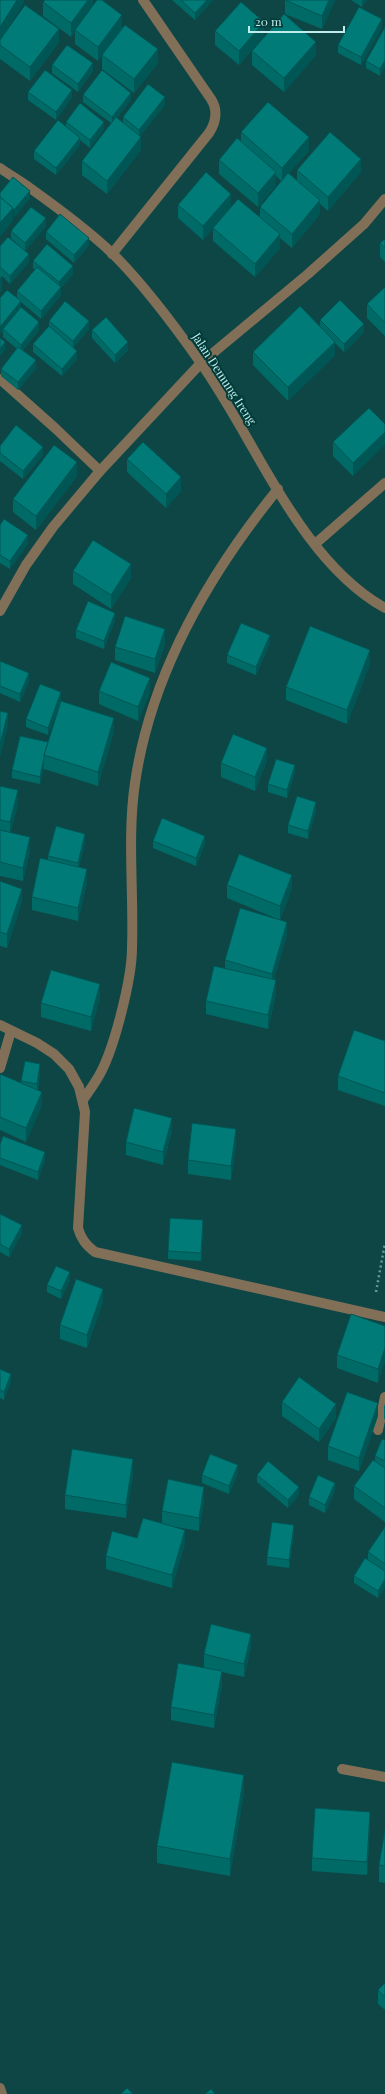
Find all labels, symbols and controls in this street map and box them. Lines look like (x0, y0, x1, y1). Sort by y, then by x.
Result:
scale bar (249, 8, 344, 34)
text: 20 m (255, 13, 282, 29)
street label: Jalan Demung Ireng (189, 329, 261, 428)

